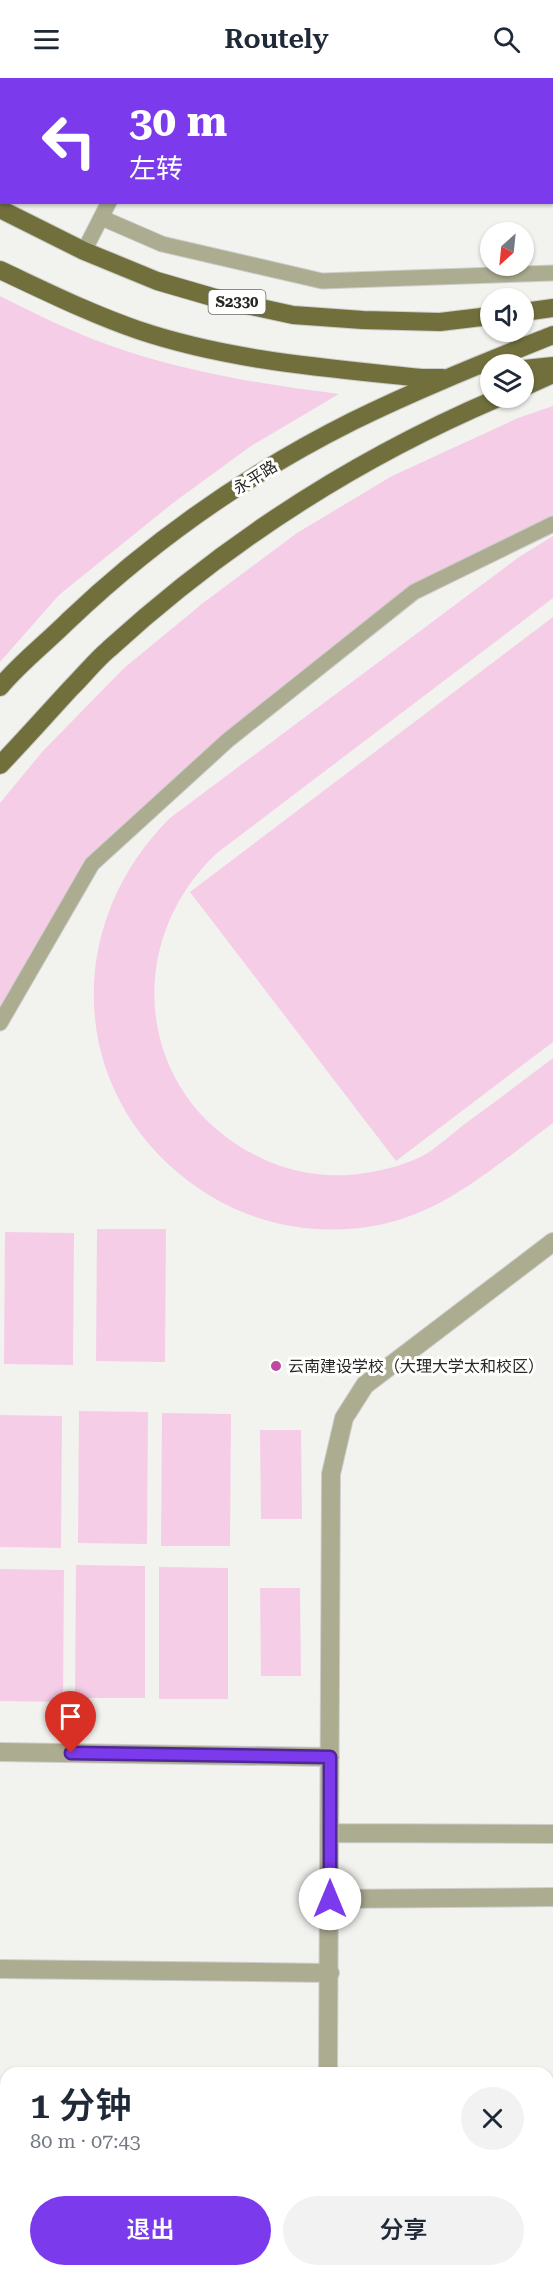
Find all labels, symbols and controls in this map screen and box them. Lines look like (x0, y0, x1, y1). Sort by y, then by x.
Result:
icon: menu (30, 23, 63, 56)
text: Routely (224, 23, 329, 55)
icon: search (490, 23, 523, 56)
text: 30 m (129, 97, 227, 146)
icon: left (30, 102, 108, 180)
text: 左转 (129, 153, 183, 185)
north arrow (480, 222, 534, 276)
map controls (480, 222, 534, 408)
button: sound (480, 288, 534, 342)
road number: S2330 (208, 290, 266, 314)
button: layers (480, 354, 534, 408)
street label: 永平路 (230, 457, 281, 498)
place label: 云南建设学校（大理大学太和校区） (288, 1357, 544, 1376)
marker: 云南建设学校（大理大学太和校区） (269, 1359, 283, 1373)
pin (45, 1691, 96, 1753)
icon: arrive (54, 1700, 87, 1733)
position arrow (298, 1867, 362, 1931)
text: 1 分钟 (30, 2085, 131, 2127)
button: close (461, 2087, 524, 2150)
text: 80 m · 07:43 (30, 2129, 141, 2153)
button: 退出 (30, 2196, 271, 2265)
button: 分享 (283, 2196, 524, 2265)

